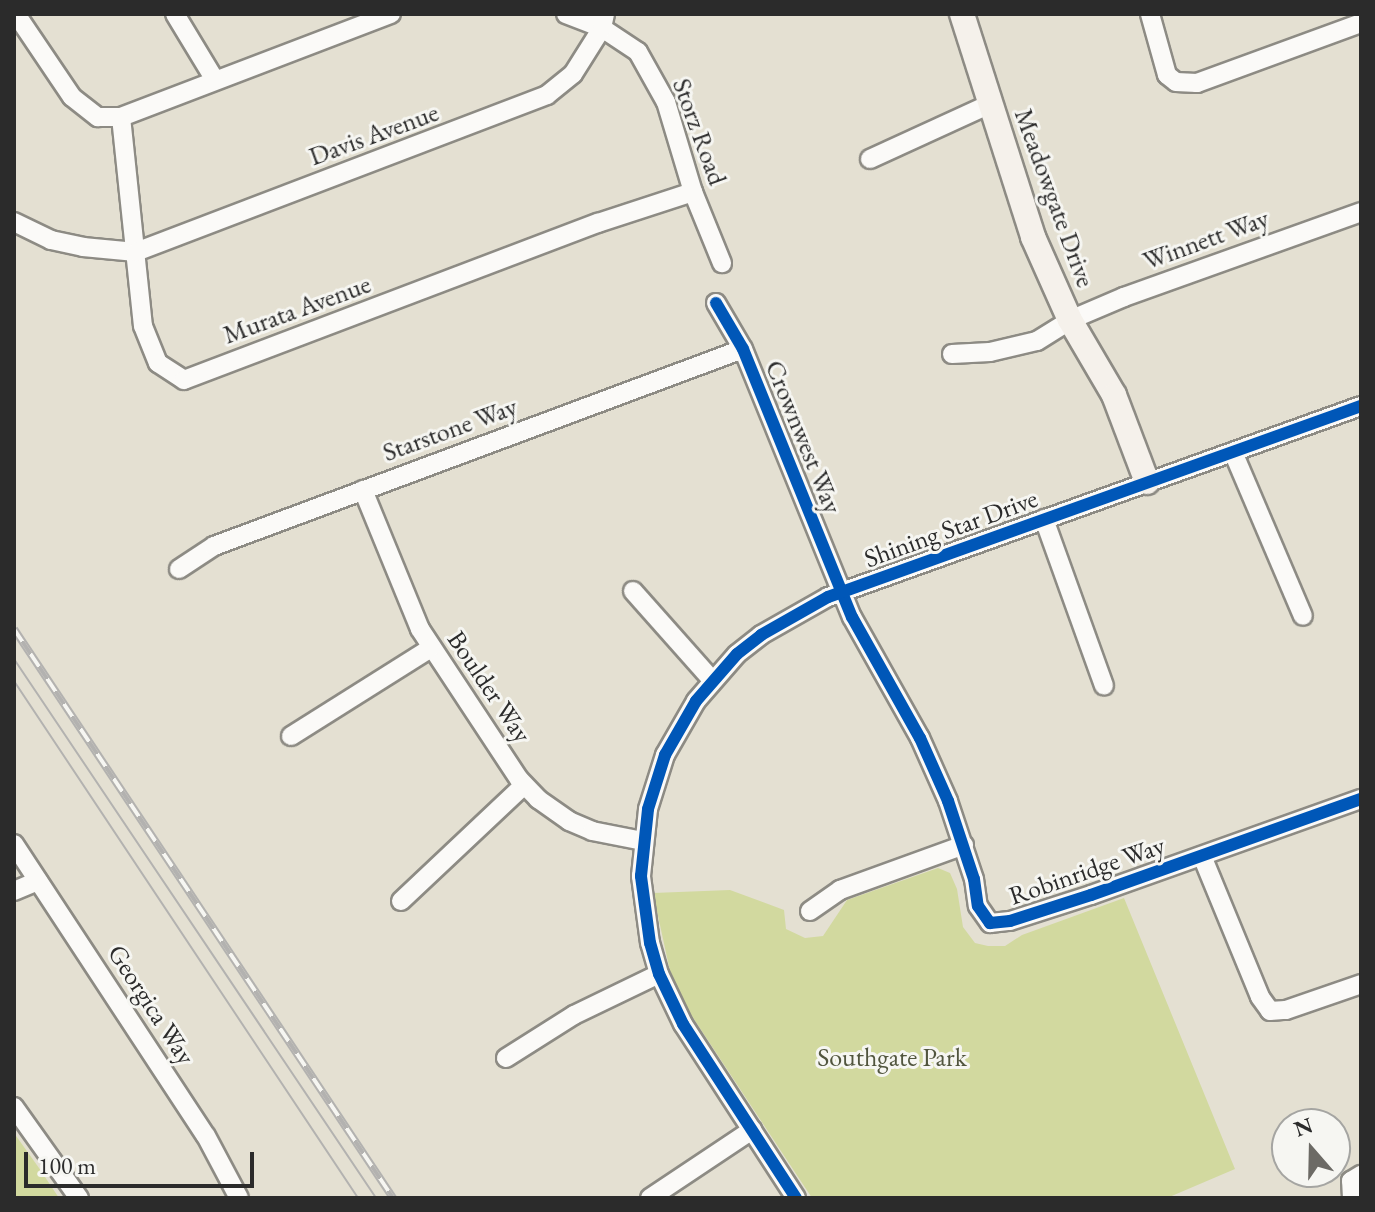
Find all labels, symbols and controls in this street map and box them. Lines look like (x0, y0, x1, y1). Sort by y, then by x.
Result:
street label: Storz Road (665, 74, 733, 190)
street label: Davis Avenue (305, 97, 443, 173)
street label: Meadowgate Drive (1007, 105, 1101, 291)
street label: Winnett Way (1139, 203, 1273, 277)
street label: Murata Avenue (219, 269, 375, 351)
street label: Crownwest Way (758, 356, 848, 518)
street label: Starstone Way (379, 391, 521, 469)
street label: Shining Star Drive (860, 483, 1042, 575)
street label: Boulder Way (440, 625, 538, 749)
street label: Robinridge Way (1005, 830, 1169, 912)
street label: Georgica Way (101, 939, 201, 1071)
park label: Southgate Park (817, 1042, 967, 1074)
north arrow (1271, 1108, 1351, 1188)
text: N (1290, 1110, 1317, 1144)
scale bar (28, 1136, 258, 1186)
text: 100 m (38, 1150, 96, 1181)

